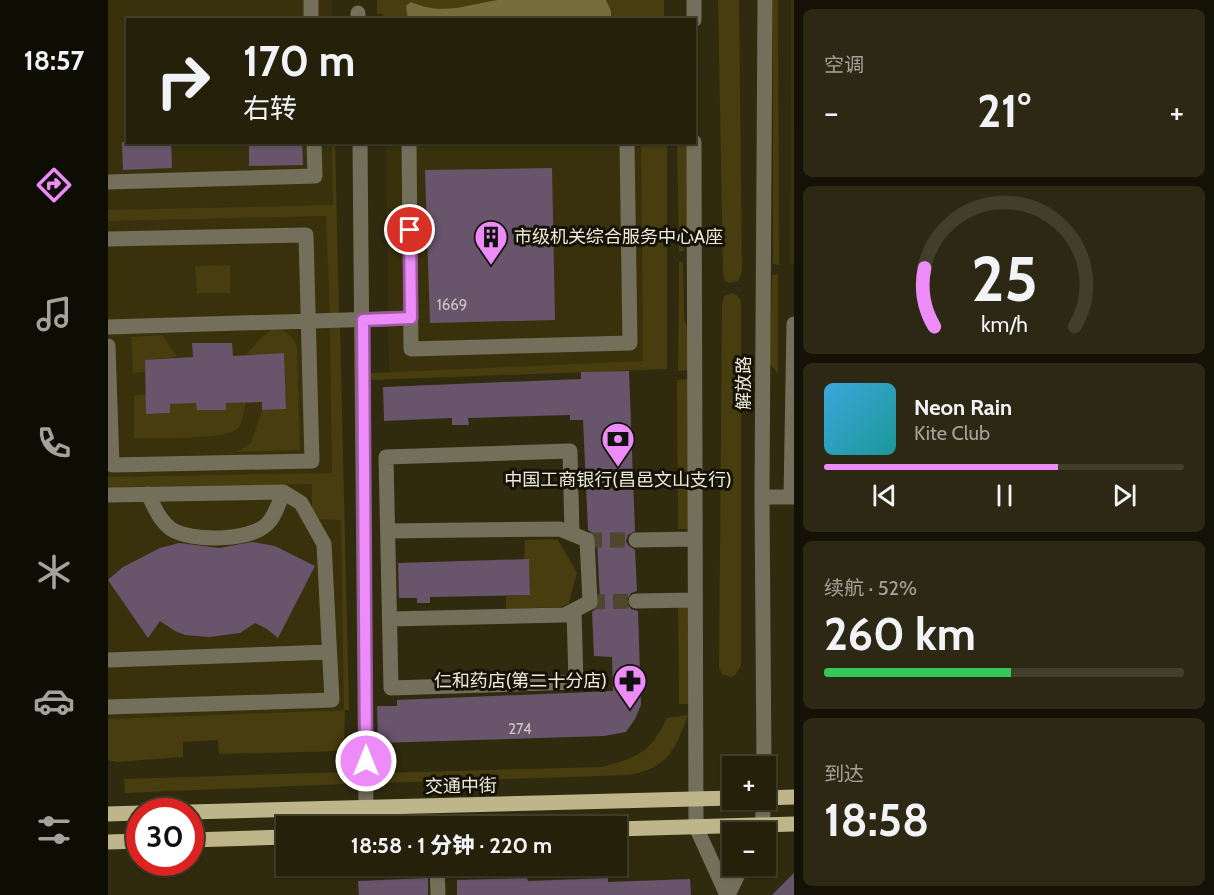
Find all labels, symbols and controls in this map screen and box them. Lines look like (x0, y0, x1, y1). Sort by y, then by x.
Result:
text: 170 m (243, 35, 355, 87)
icon: right (144, 42, 222, 120)
text: 18:57 (24, 44, 84, 77)
text: 空调 (824, 53, 864, 77)
text: 21° (977, 84, 1031, 138)
text: 右转 (243, 92, 297, 125)
text: − (824, 92, 839, 132)
text: + (1169, 92, 1184, 132)
icon: directions (33, 164, 75, 206)
pin (384, 204, 435, 255)
icon: arrive (393, 213, 426, 246)
building icon: 市级机关综合服务中心A座 (473, 219, 509, 266)
place label: 市级机关综合服务中心A座 (514, 226, 723, 248)
text: 25 (971, 241, 1037, 317)
icon: music (33, 293, 75, 335)
house number: 1669 (437, 296, 467, 314)
text: km/h (981, 312, 1027, 338)
street label: 解放路 (733, 356, 755, 410)
text: Neon Rain (914, 394, 1012, 421)
bank icon: 中国工商银行(昌邑文山支行) (600, 421, 636, 468)
text: Kite Club (914, 421, 990, 445)
icon: phone (33, 422, 75, 464)
place label: 中国工商银行(昌邑文山支行) (504, 469, 732, 491)
icon: previous (868, 479, 901, 512)
icon: pause (988, 479, 1021, 512)
icon: next (1108, 479, 1141, 512)
icon: climate (33, 551, 75, 593)
text: 续航 · 52% (824, 576, 917, 600)
text: 260 km (824, 607, 976, 661)
pharmacy icon: 仁和药店(第二十分店) (612, 663, 648, 710)
place label: 仁和药店(第二十分店) (434, 670, 607, 692)
icon: car (33, 680, 75, 722)
house number: 274 (508, 720, 532, 738)
position arrow (334, 729, 398, 793)
map controls (722, 756, 776, 876)
button: + (722, 756, 776, 810)
text: 到达 (824, 762, 864, 786)
street label: 交通中街 (425, 774, 497, 798)
text: 18:58 (824, 793, 929, 847)
speed limit sign: 30 (126, 798, 204, 876)
icon: filters (33, 809, 75, 851)
button: − (722, 822, 776, 876)
text: 18:58 · 1 分钟 · 220 m (351, 832, 552, 859)

